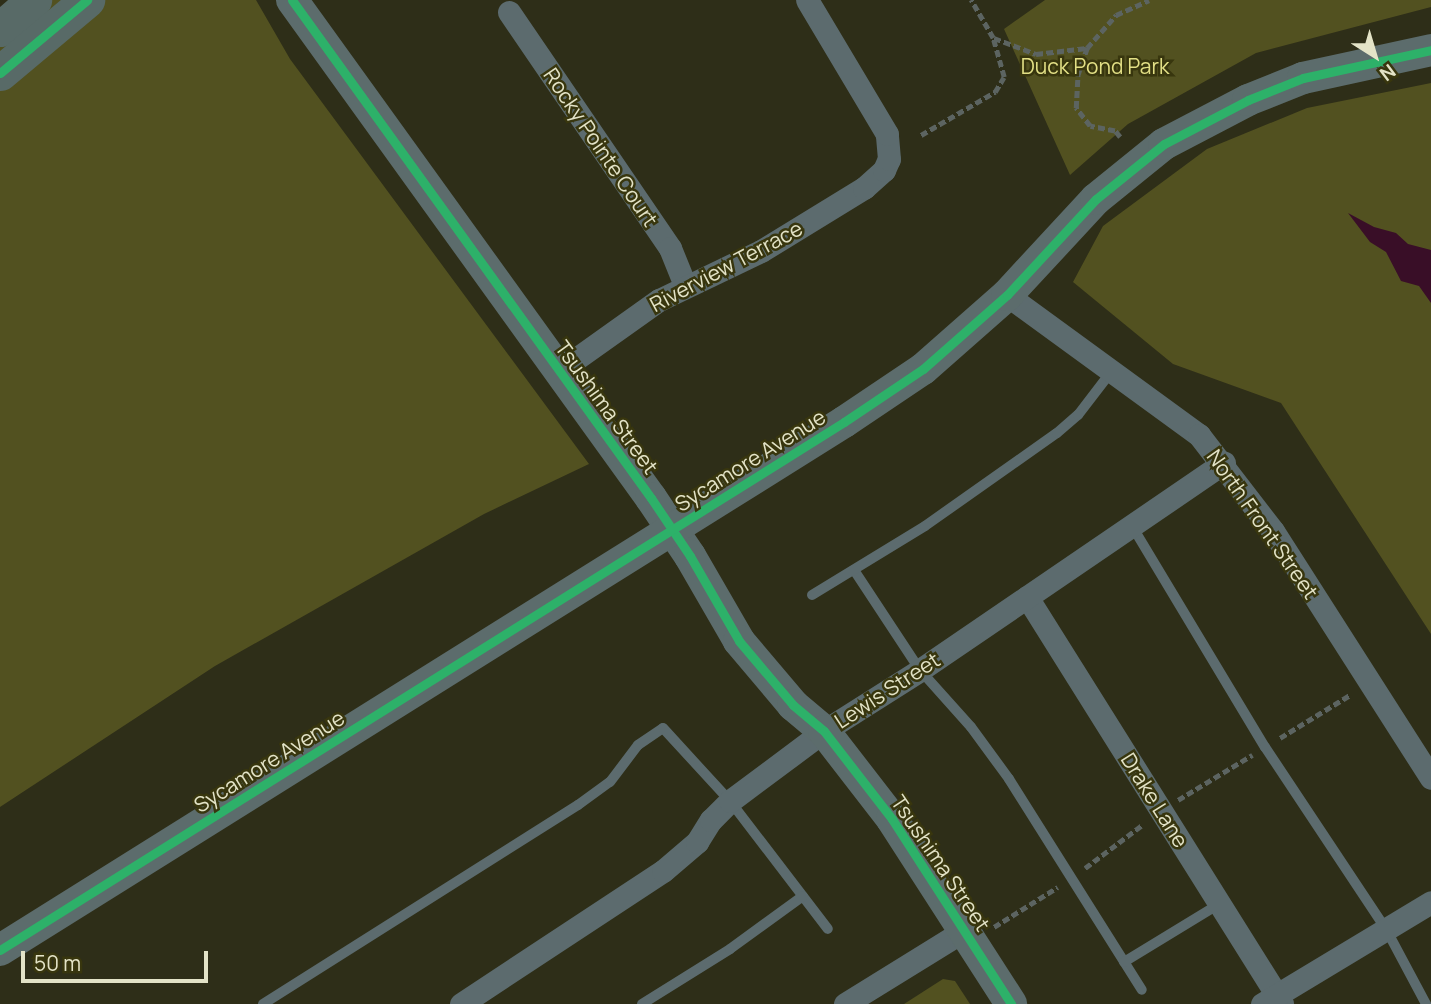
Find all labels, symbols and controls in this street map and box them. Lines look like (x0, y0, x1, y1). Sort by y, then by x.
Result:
north arrow (1340, 21, 1410, 91)
park label: Duck Pond Park (1021, 53, 1169, 79)
text: N (1374, 58, 1401, 87)
street label: Rocky Pointe Court (539, 63, 663, 231)
street label: Riverview Terrace (645, 215, 807, 317)
street label: Tsushima Street (550, 335, 664, 479)
street label: Sycamore Avenue (670, 404, 830, 516)
street label: North Front Street (1202, 444, 1324, 604)
street label: Lewis Street (830, 647, 944, 733)
street label: Sycamore Avenue (189, 705, 349, 817)
street label: Drake Lane (1116, 748, 1194, 852)
street label: Tsushima Street (886, 790, 996, 936)
scale bar (24, 937, 212, 981)
text: 50 m (34, 949, 81, 977)

